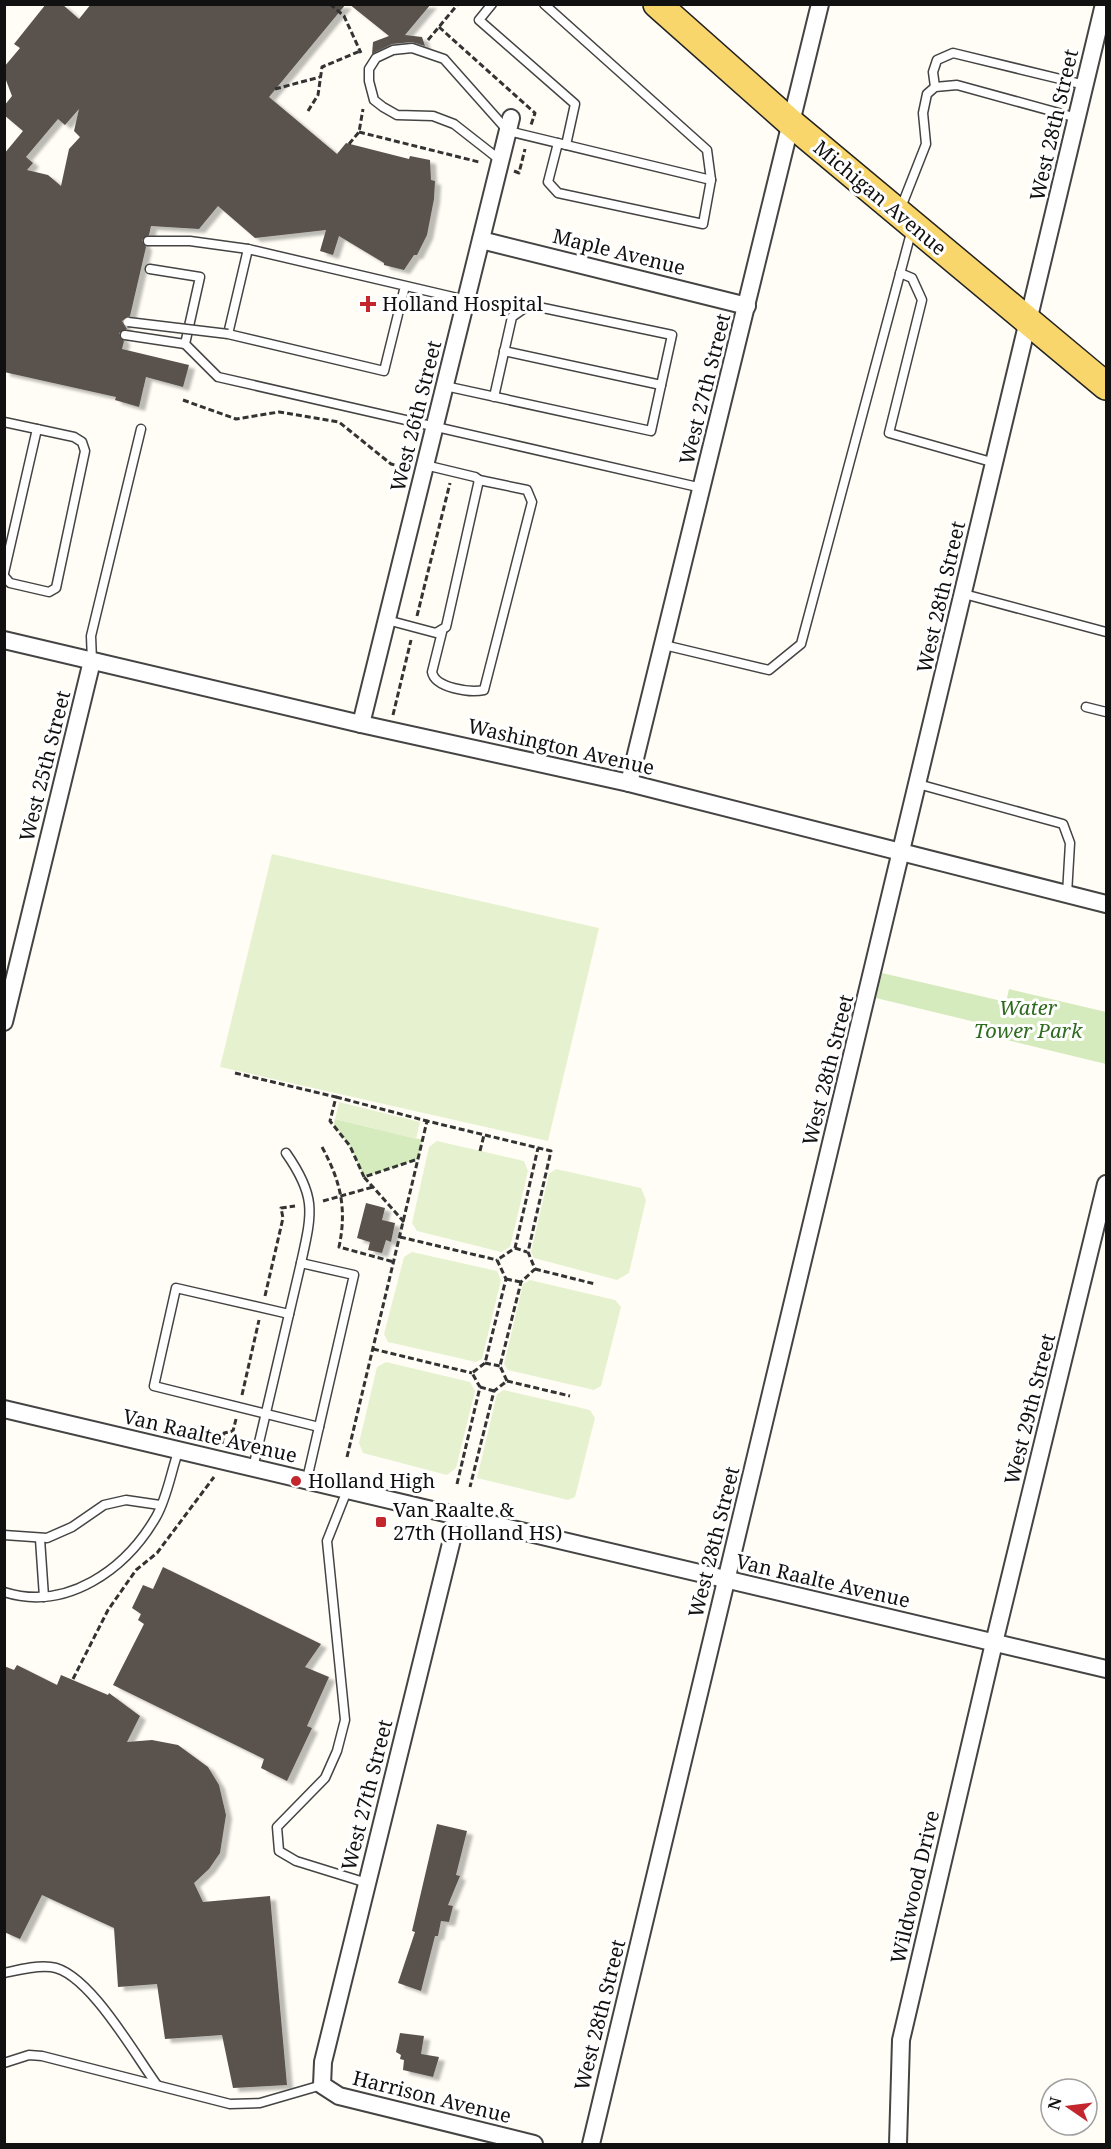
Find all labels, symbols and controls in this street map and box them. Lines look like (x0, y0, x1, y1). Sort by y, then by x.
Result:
street label: West 28th Street (1023, 46, 1084, 203)
street label: Michigan Avenue (808, 134, 952, 261)
street label: Maple Avenue (550, 222, 688, 281)
place label: Holland Hospital (382, 290, 543, 317)
marker: Holland Hospital (359, 295, 377, 313)
street label: West 27th Street (673, 311, 736, 467)
street label: West 26th Street (384, 338, 447, 494)
street label: West 28th Street (910, 518, 971, 675)
street label: West 25th Street (13, 688, 76, 844)
street label: Washington Avenue (465, 712, 657, 781)
street label: West 28th Street (796, 992, 859, 1148)
park label: Water Tower Park (974, 994, 1083, 1044)
street label: West 29th Street (998, 1331, 1061, 1487)
street label: Van Raalte Avenue (120, 1402, 300, 1469)
street label: West 28th Street (682, 1464, 745, 1620)
place label: Holland High (308, 1467, 435, 1494)
marker: Holland High (289, 1474, 303, 1488)
place label: Van Raalte & 27th (Holland HS) (393, 1496, 562, 1546)
marker: Van Raalte & 27th (Holland HS) (374, 1515, 388, 1529)
street label: Van Raalte Avenue (733, 1547, 913, 1614)
street label: West 27th Street (335, 1717, 398, 1873)
street label: Wildwood Drive (884, 1808, 945, 1966)
street label: West 28th Street (568, 1937, 631, 2093)
street label: Harrison Avenue (350, 2064, 514, 2129)
north arrow (1039, 2077, 1099, 2137)
text: N (1042, 2094, 1067, 2112)

